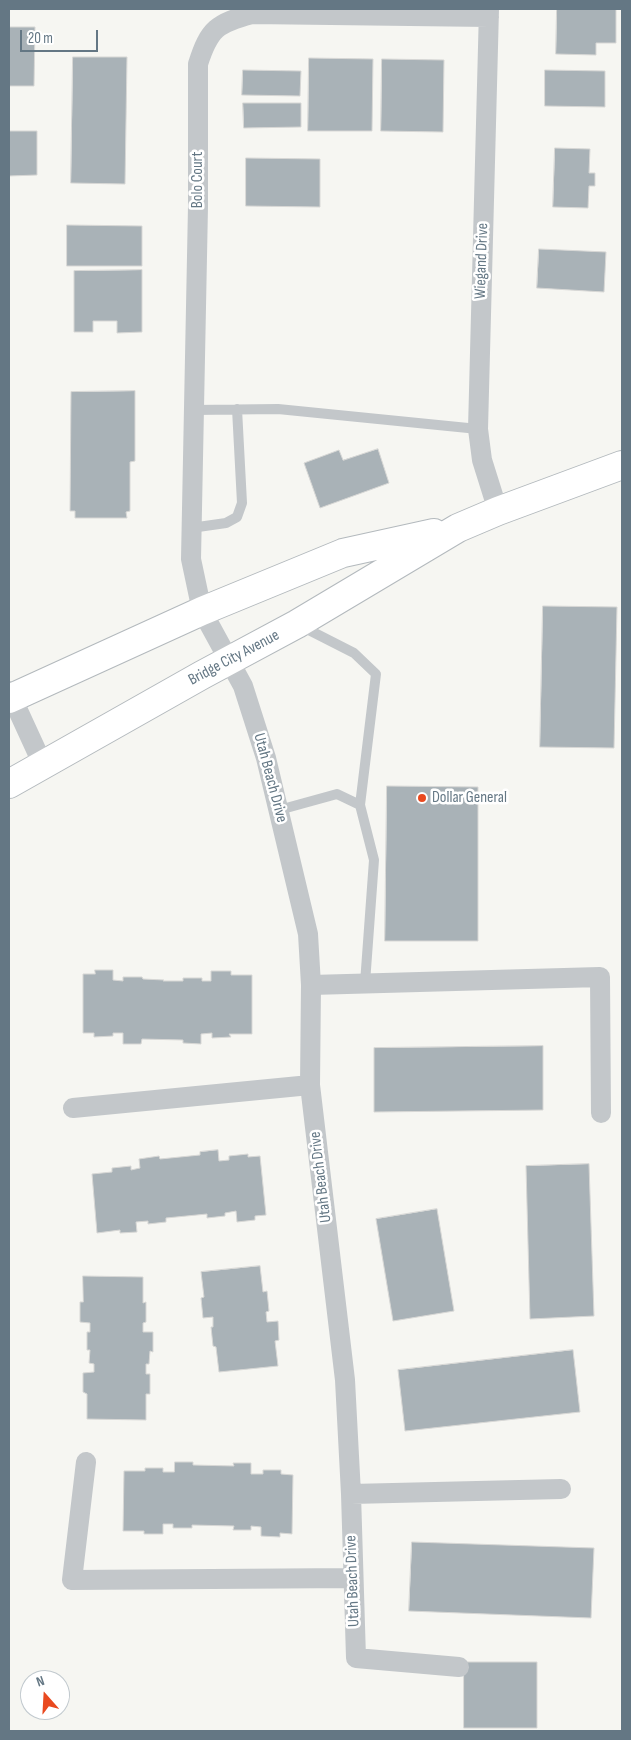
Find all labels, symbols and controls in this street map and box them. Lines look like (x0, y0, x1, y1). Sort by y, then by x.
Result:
scale bar (22, 20, 100, 52)
text: 20 m (28, 29, 53, 48)
street label: Bolo Court (188, 152, 208, 208)
street label: Wiegand Drive (471, 223, 493, 299)
street label: Bridge City Avenue (185, 626, 283, 690)
street label: Utah Beach Drive (249, 731, 291, 825)
place label: Dollar General (432, 788, 507, 808)
marker: Dollar General (416, 792, 428, 804)
street label: Utah Beach Drive (306, 1130, 336, 1224)
street label: Utah Beach Drive (342, 1535, 364, 1627)
north arrow (20, 1670, 70, 1720)
text: N (34, 1672, 47, 1691)

